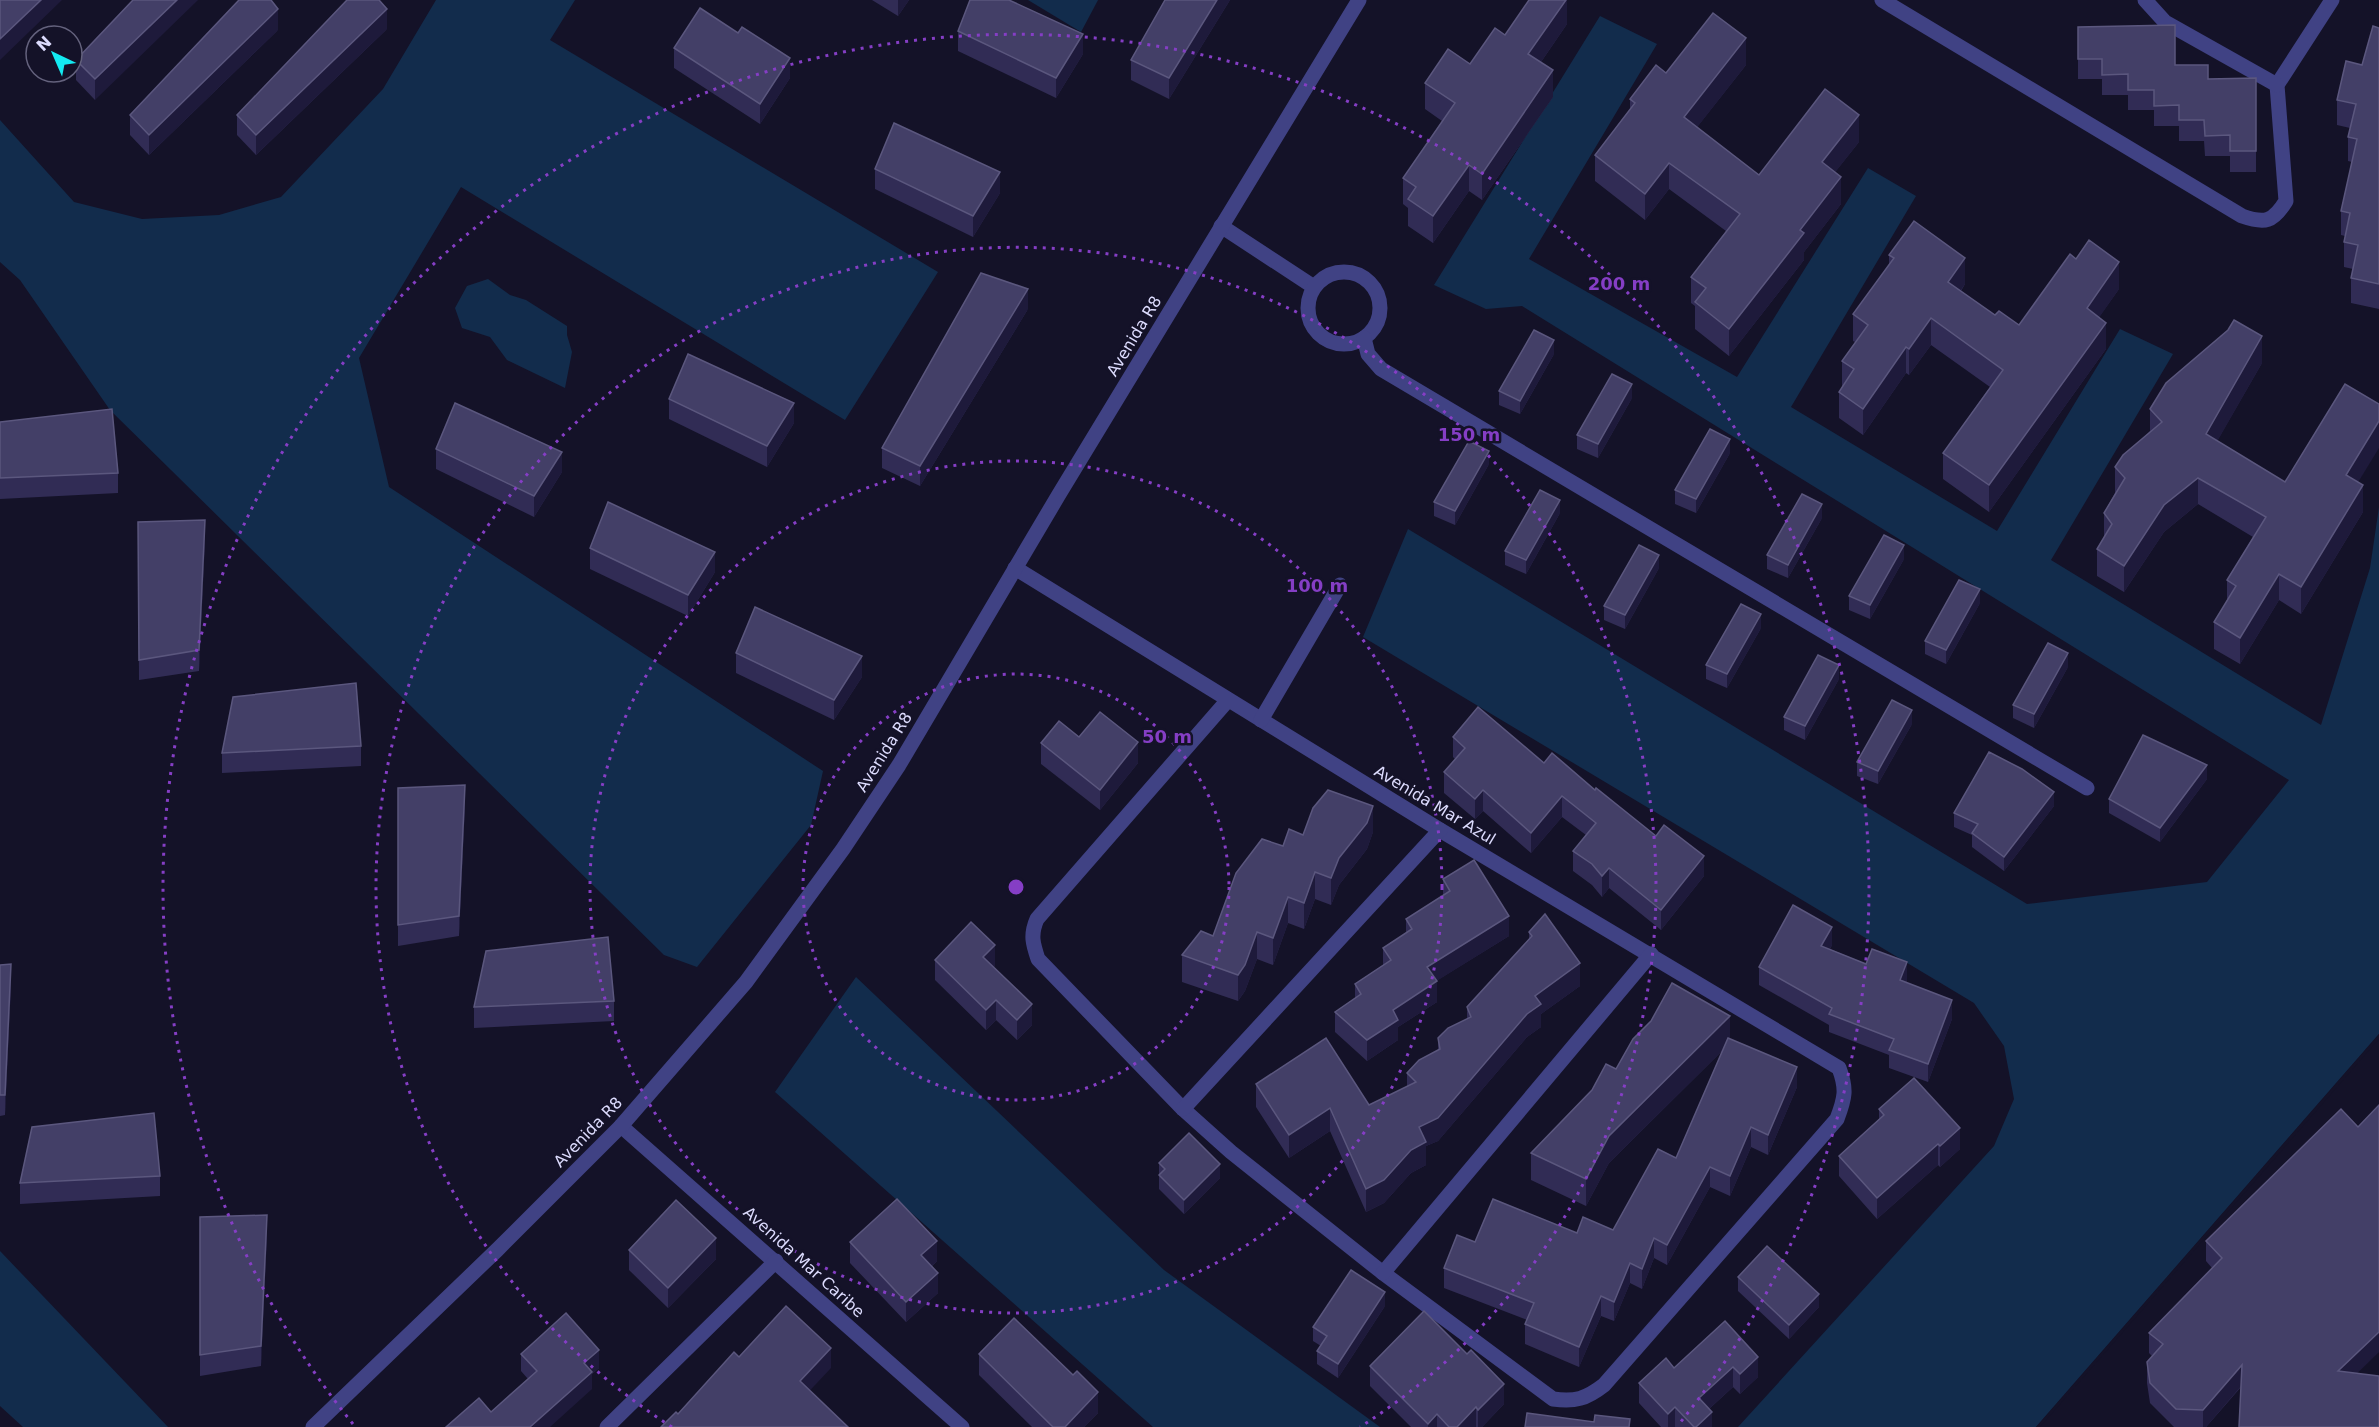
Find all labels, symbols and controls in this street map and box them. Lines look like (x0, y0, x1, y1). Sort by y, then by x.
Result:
north arrow (24, 24, 84, 84)
text: N (33, 32, 55, 55)
text: 200 m (1588, 273, 1650, 294)
street label: Avenida R8 (1103, 292, 1165, 380)
text: 150 m (1438, 424, 1500, 445)
text: 100 m (1286, 575, 1348, 596)
street label: Avenida R8 (852, 709, 916, 795)
text: 50 m (1142, 726, 1192, 747)
street label: Avenida Mar Azul (1371, 761, 1499, 849)
centre of rings (1006, 877, 1026, 897)
street label: Avenida R8 (550, 1093, 626, 1171)
street label: Avenida Mar Caribe (740, 1203, 868, 1321)

